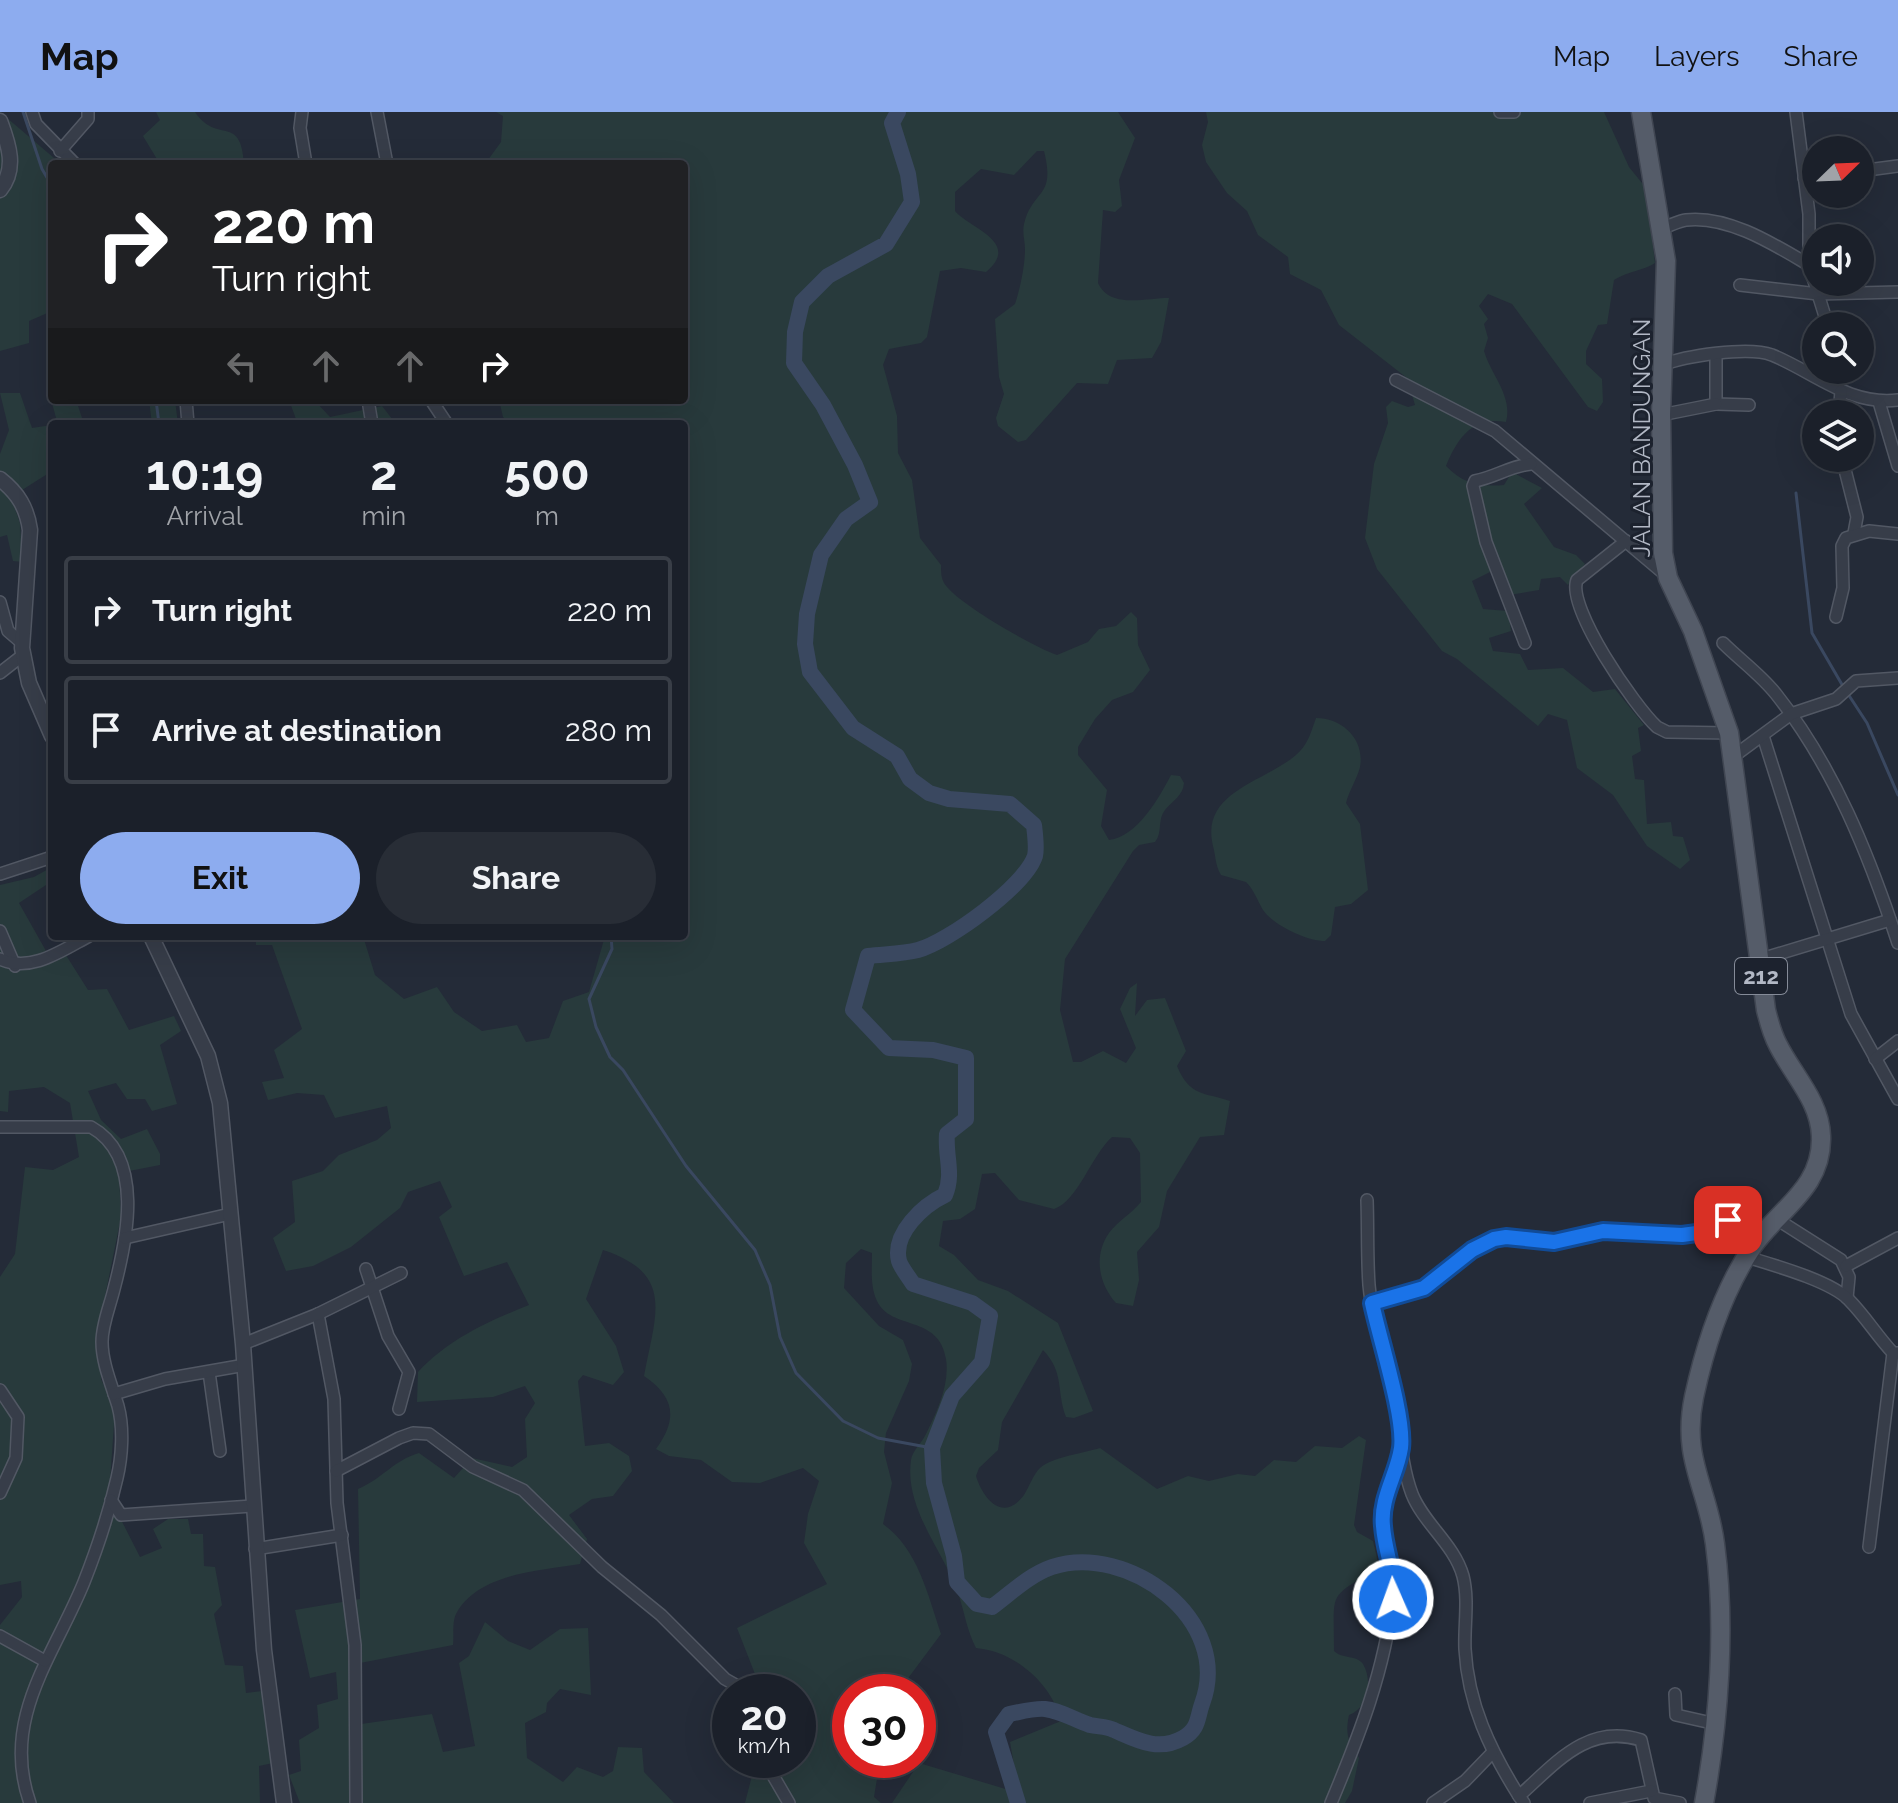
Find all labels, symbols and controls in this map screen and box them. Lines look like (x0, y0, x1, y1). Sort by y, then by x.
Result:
text: Map (40, 34, 119, 79)
text: Map (1553, 40, 1610, 73)
text: Layers (1654, 40, 1740, 73)
text: Share (1784, 40, 1858, 73)
north arrow (1802, 136, 1874, 208)
map controls (1802, 136, 1874, 472)
text: 220 m (212, 190, 375, 256)
icon: right (80, 192, 184, 296)
button: sound (1802, 224, 1874, 296)
text: Turn right (212, 257, 371, 299)
button: search (1802, 312, 1874, 384)
street label: JALAN BANDUNGAN (1627, 319, 1656, 557)
icon: left (220, 344, 264, 388)
icon: ahead (304, 344, 348, 388)
icon: ahead (388, 344, 432, 388)
icon: right (472, 344, 516, 388)
button: layers (1802, 400, 1874, 472)
text: 10:19 (146, 445, 263, 501)
text: 2 (370, 445, 397, 501)
text: 500 (504, 445, 590, 501)
text: Arrival (167, 501, 243, 531)
text: min (361, 501, 406, 531)
text: m (535, 501, 559, 531)
icon: right (84, 588, 128, 632)
text: Turn right (152, 593, 292, 628)
text: 220 m (567, 593, 652, 628)
icon: arrive (84, 708, 128, 752)
text: Arrive at destination (152, 713, 442, 748)
text: 280 m (565, 713, 652, 748)
button: Exit (80, 832, 360, 924)
button: Share (376, 832, 656, 924)
road number: 212 (1735, 958, 1787, 994)
pin (1694, 1186, 1762, 1254)
icon: arrive (1706, 1198, 1750, 1242)
position arrow (1351, 1557, 1435, 1641)
speed limit sign: 30 (832, 1674, 936, 1778)
text: 20 (740, 1692, 788, 1739)
text: km/h (738, 1734, 790, 1758)

